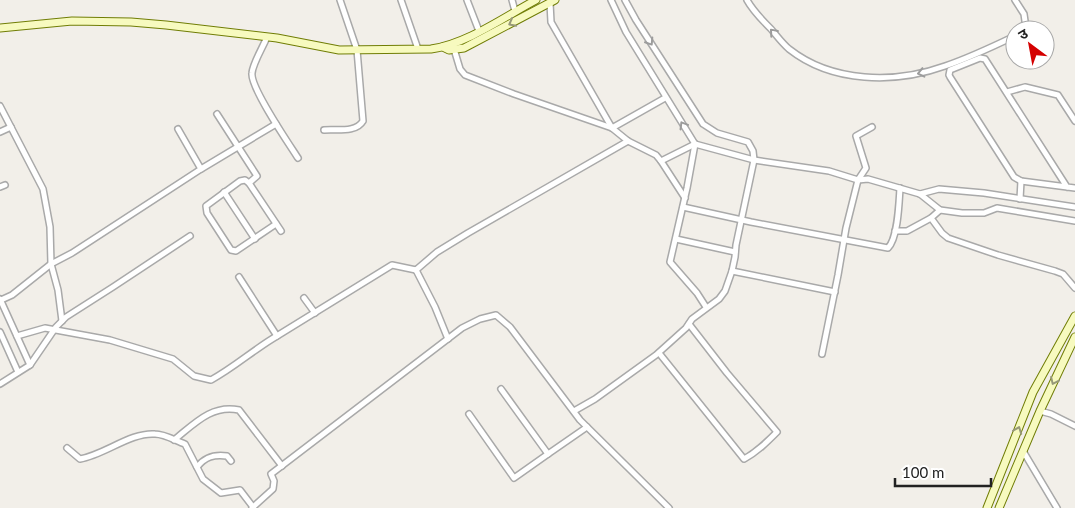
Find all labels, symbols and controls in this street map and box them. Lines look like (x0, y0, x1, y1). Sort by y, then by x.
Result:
one-way arrow (508, 17, 517, 27)
north arrow (1005, 20, 1055, 70)
text: उ (1015, 24, 1032, 43)
one-way arrow (769, 28, 778, 37)
one-way arrow (644, 36, 653, 45)
one-way arrow (916, 67, 925, 78)
one-way arrow (680, 121, 690, 130)
one-way arrow (1049, 376, 1060, 385)
one-way arrow (1012, 426, 1023, 435)
scale bar (895, 456, 991, 488)
text: 100 m (902, 463, 944, 481)

